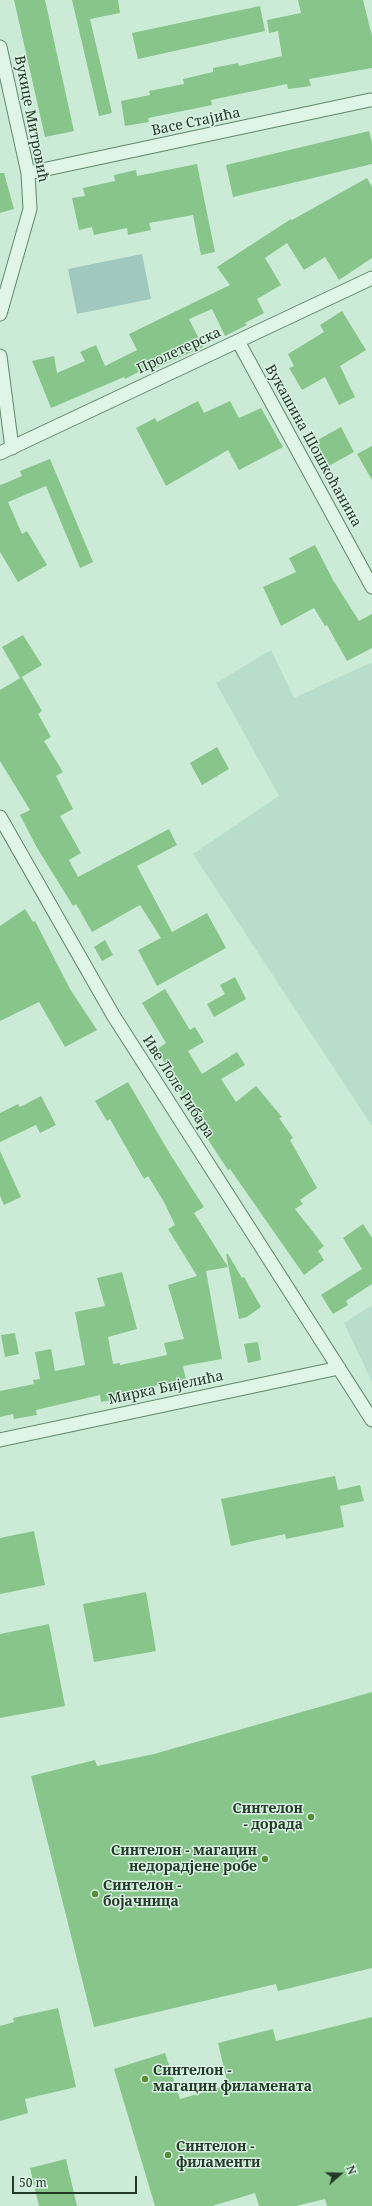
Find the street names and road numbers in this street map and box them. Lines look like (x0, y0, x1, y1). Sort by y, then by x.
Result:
street label: Вукице Митровић (10, 54, 52, 184)
street label: Васе Стајића (150, 104, 242, 140)
street label: Пролетерска (134, 324, 224, 378)
street label: Вукашина Шошкоћанина (261, 362, 365, 530)
street label: Иве Лоле Рибара (138, 1032, 218, 1142)
street label: Мирка Бијелића (107, 1368, 225, 1408)

